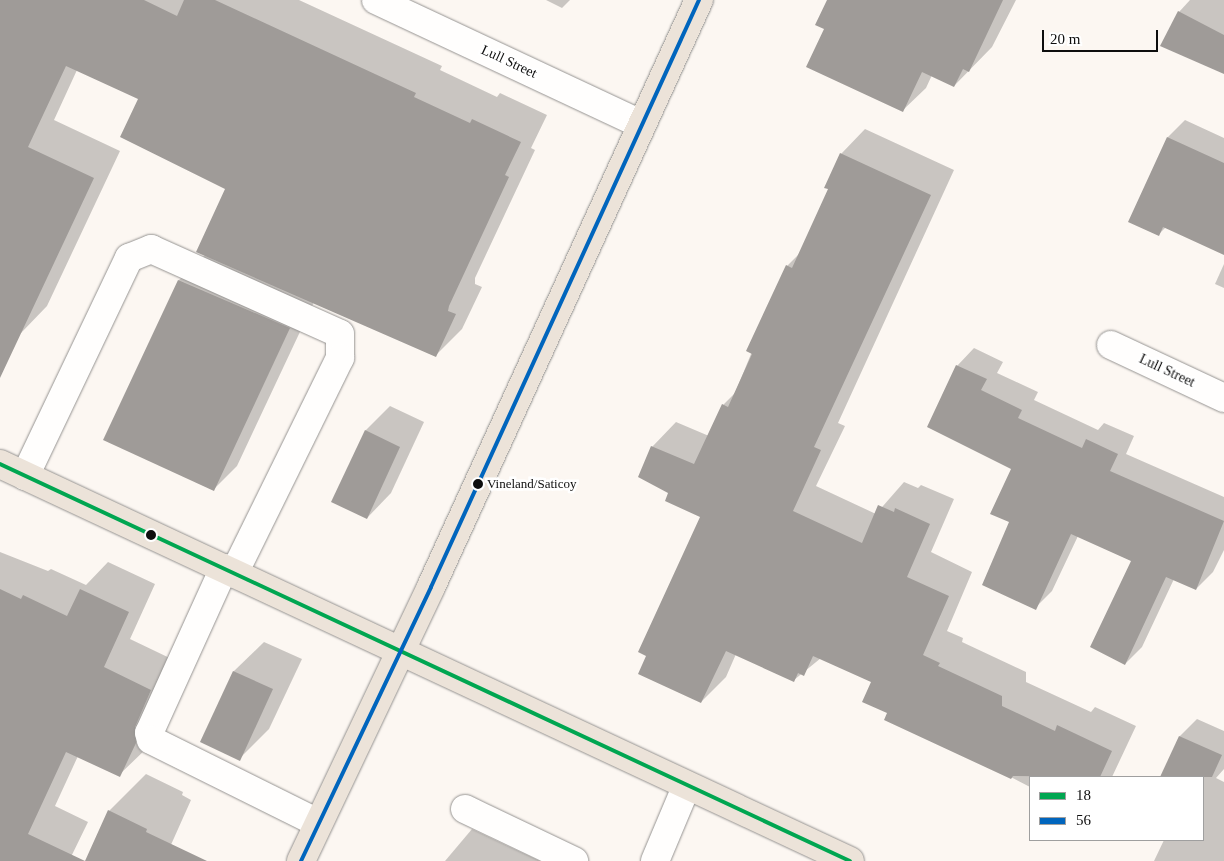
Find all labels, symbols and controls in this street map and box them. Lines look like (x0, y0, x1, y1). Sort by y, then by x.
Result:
scale bar (1044, 20, 1160, 52)
text: 20 m (1050, 31, 1080, 47)
street label: Lull Street (478, 42, 540, 82)
street label: Lull Street (1136, 351, 1198, 391)
place label: Vineland/Saticoy (487, 476, 576, 492)
marker: Vineland/Saticoy (473, 479, 483, 489)
unlabelled marker (146, 530, 156, 540)
legend (1029, 776, 1204, 841)
text: 18 (1076, 787, 1091, 803)
text: 56 (1076, 812, 1091, 828)

